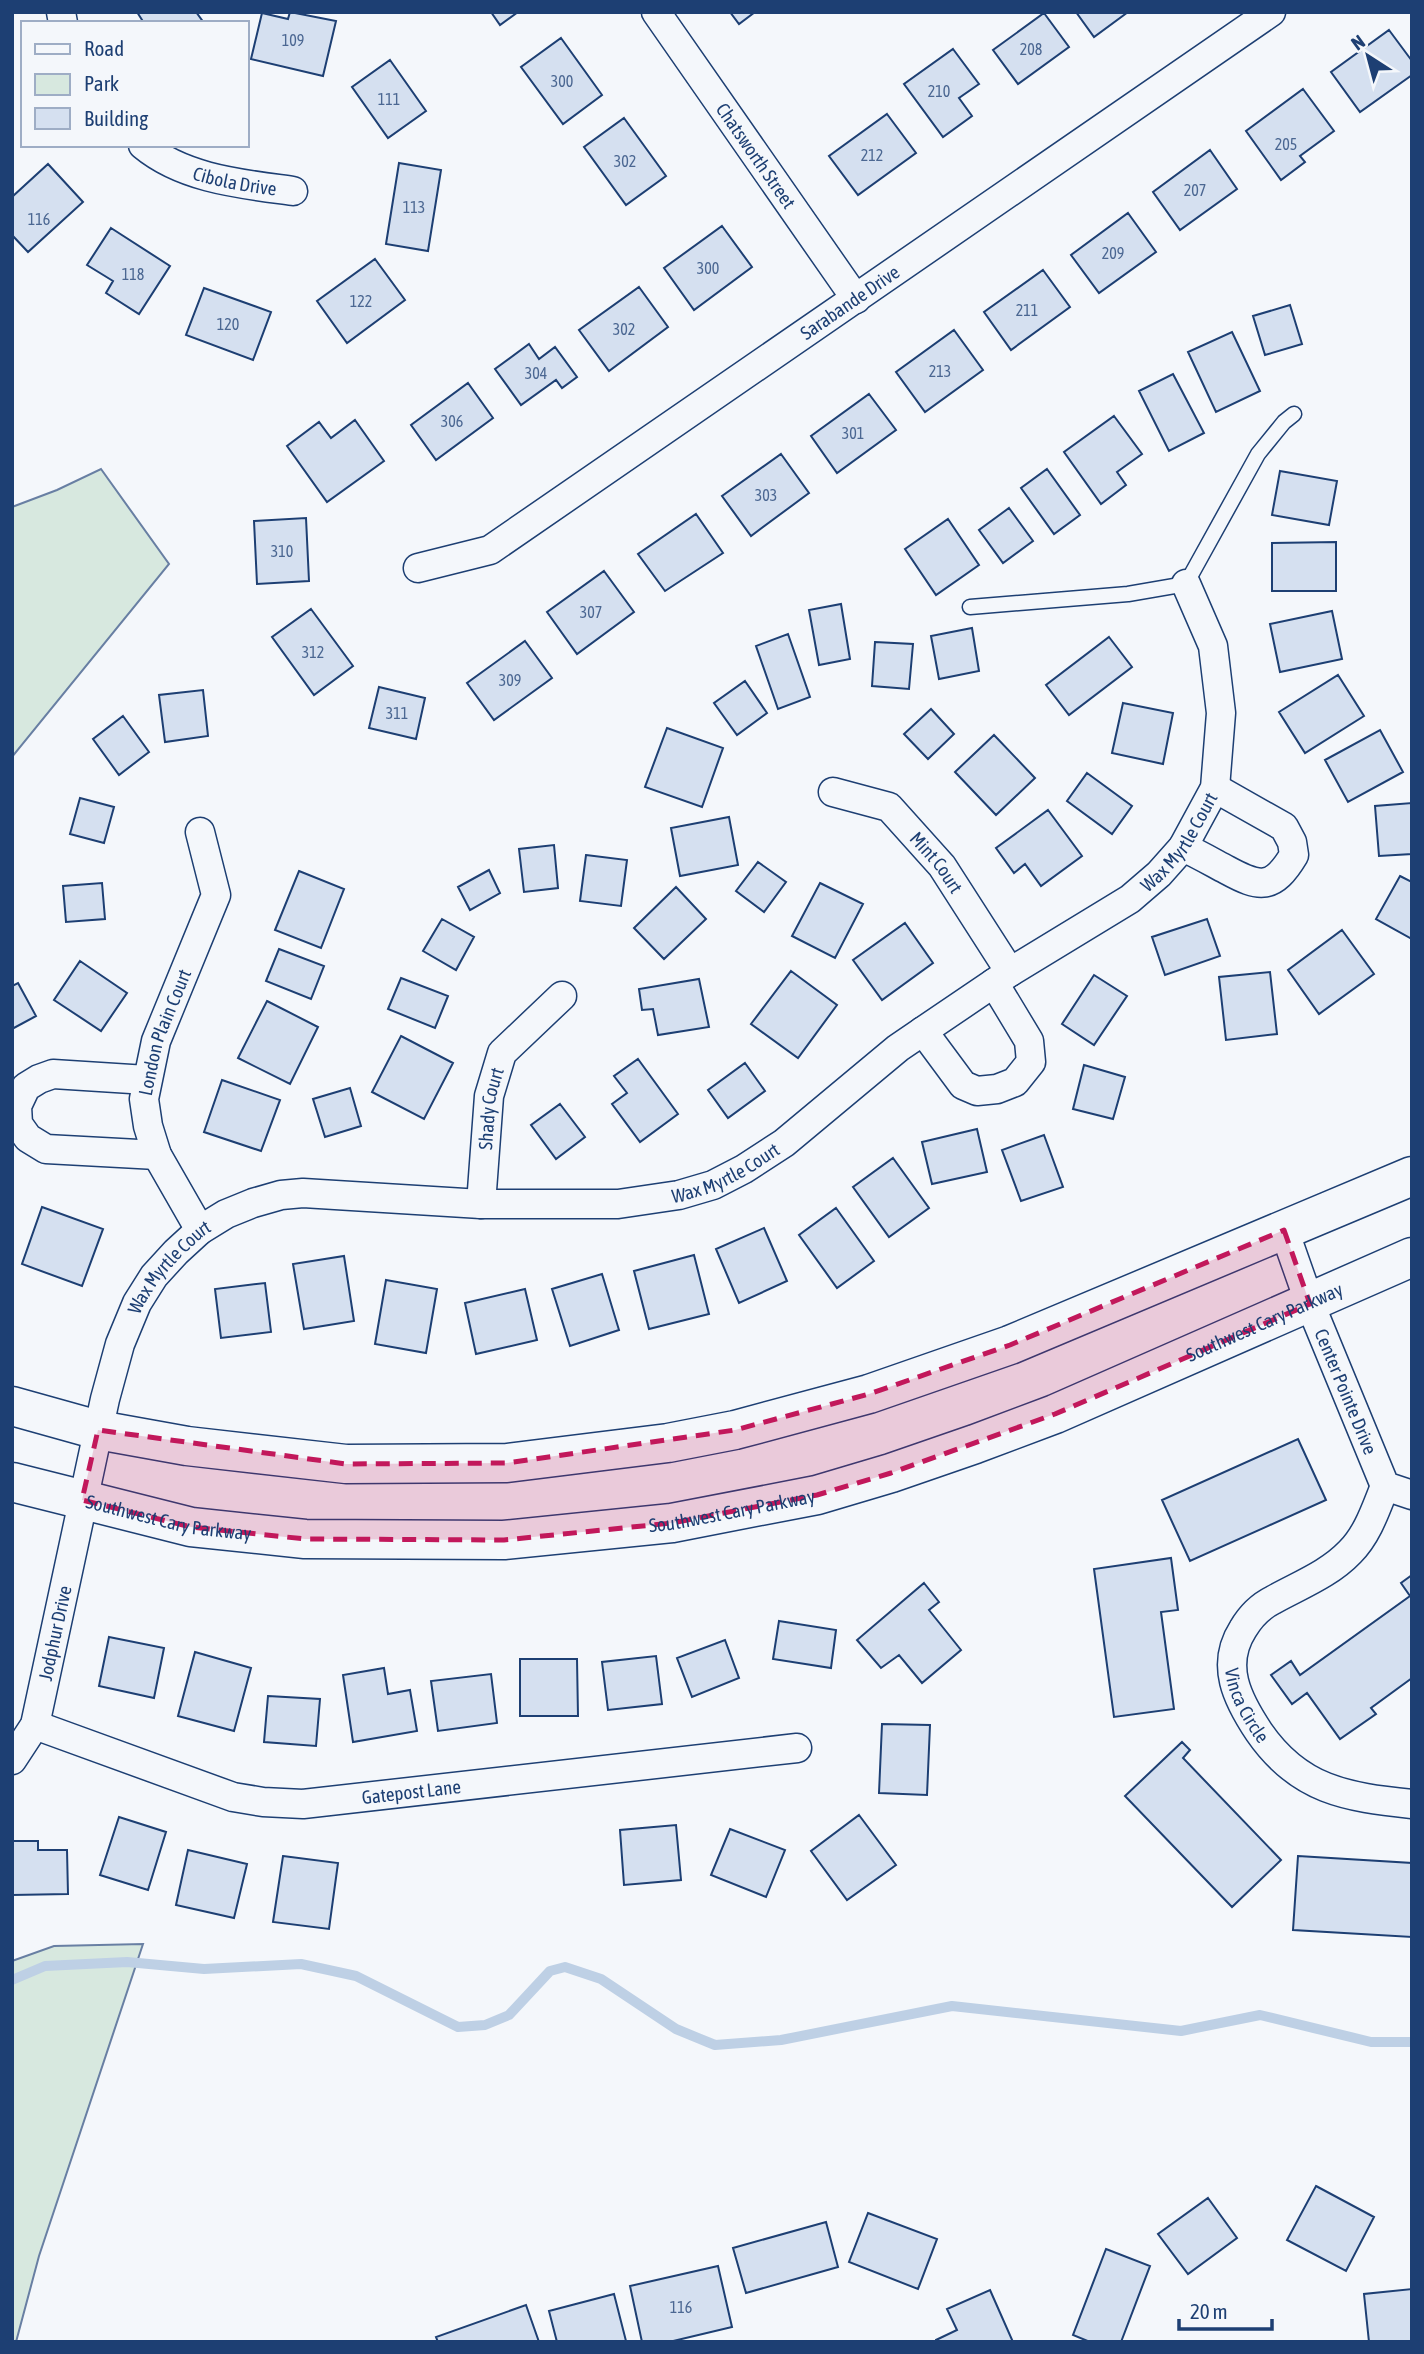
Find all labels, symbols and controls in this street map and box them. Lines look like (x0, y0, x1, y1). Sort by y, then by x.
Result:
legend (21, 21, 248, 147)
north arrow (1333, 21, 1403, 91)
text: N (1347, 30, 1369, 54)
house number: 109 (282, 31, 304, 49)
text: Road (84, 36, 124, 60)
house number: 208 (1020, 40, 1042, 58)
text: Park (84, 71, 119, 95)
house number: 300 (551, 72, 573, 90)
house number: 210 (928, 82, 950, 100)
house number: 111 (378, 90, 400, 108)
street label: Chatsworth Street (712, 99, 800, 212)
text: Building (84, 106, 148, 130)
house number: 205 (1275, 135, 1297, 153)
house number: 212 (861, 146, 883, 164)
house number: 302 (614, 152, 636, 170)
street label: Cibola Drive (190, 162, 278, 200)
house number: 207 (1184, 181, 1206, 199)
house number: 113 (403, 198, 425, 216)
house number: 116 (28, 210, 50, 228)
house number: 209 (1102, 244, 1124, 262)
house number: 300 (697, 259, 719, 277)
street label: Sarabande Drive (796, 260, 903, 344)
house number: 118 (122, 265, 144, 283)
house number: 122 (350, 292, 372, 310)
house number: 211 (1016, 301, 1038, 319)
house number: 120 (217, 315, 239, 333)
house number: 302 (613, 320, 635, 338)
house number: 213 (929, 362, 951, 380)
house number: 304 (525, 364, 547, 382)
house number: 306 (441, 412, 463, 430)
house number: 301 (842, 424, 864, 442)
house number: 303 (755, 486, 777, 504)
house number: 310 (271, 542, 293, 560)
house number: 307 (580, 603, 602, 621)
house number: 312 (302, 643, 324, 661)
house number: 309 (499, 671, 521, 689)
house number: 311 (386, 704, 408, 722)
street label: Wax Myrtle Court (1136, 789, 1222, 896)
street label: Mint Court (906, 827, 967, 897)
street label: London Plain Court (134, 966, 195, 1098)
street label: Shady Court (474, 1065, 508, 1151)
street label: Wax Myrtle Court (670, 1138, 783, 1207)
street label: Wax Myrtle Court (123, 1215, 214, 1317)
street label: Southwest Cary Parkway (1183, 1278, 1346, 1366)
street label: Center Pointe Drive (1310, 1325, 1382, 1457)
street label: Southwest Cary Parkway (648, 1485, 817, 1536)
street label: Southwest Cary Parkway (84, 1490, 253, 1544)
street label: Jodphur Drive (34, 1583, 76, 1683)
street label: Vinca Circle (1221, 1667, 1274, 1747)
street label: Gatepost Lane (360, 1775, 462, 1808)
scale bar (1179, 2288, 1272, 2332)
house number: 116 (670, 2298, 692, 2316)
text: 20 m (1190, 2299, 1228, 2323)

